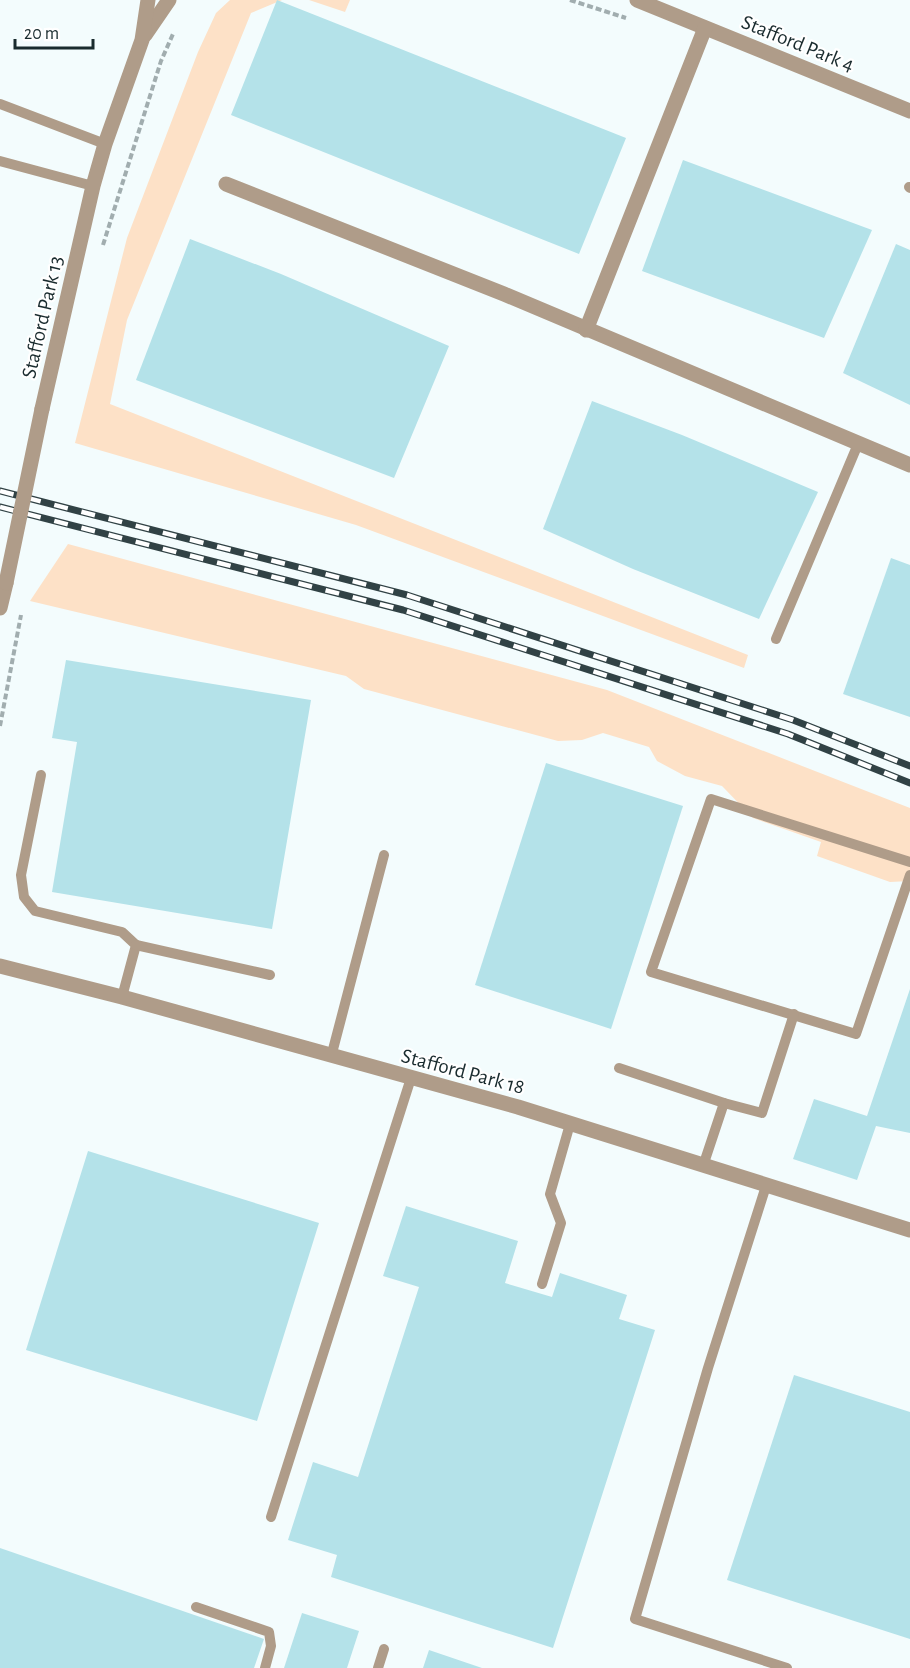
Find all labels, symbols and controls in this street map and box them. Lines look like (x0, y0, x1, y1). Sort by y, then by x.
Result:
street label: Stafford Park 4 (739, 11, 857, 76)
scale bar (15, 12, 93, 50)
text: 20 m (24, 25, 59, 43)
street label: Stafford Park 13 (18, 254, 67, 380)
street label: Stafford Park 18 (399, 1045, 527, 1098)

